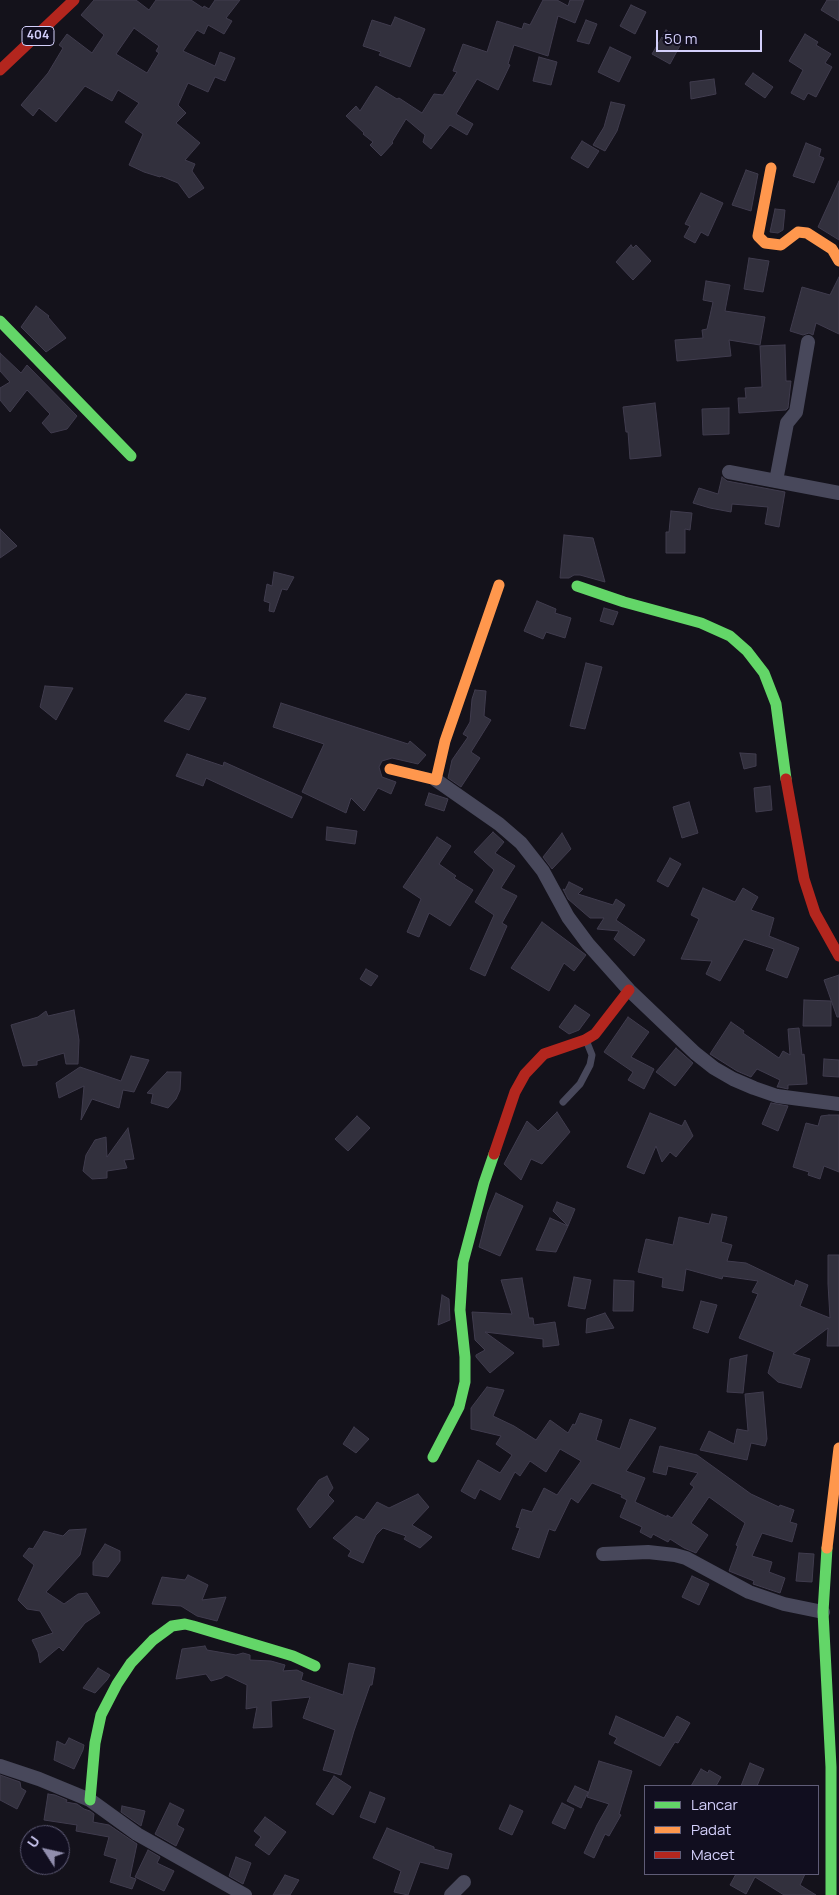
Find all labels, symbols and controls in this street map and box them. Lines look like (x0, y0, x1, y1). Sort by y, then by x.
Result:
scale bar (659, 20, 765, 52)
road number: 404 (22, 27, 54, 46)
text: 50 m (664, 28, 698, 49)
legend (644, 1785, 819, 1875)
text: Lancar (691, 1794, 738, 1815)
text: Padat (691, 1819, 731, 1840)
north arrow (20, 1825, 70, 1875)
text: U (22, 1832, 44, 1851)
text: Macet (691, 1844, 735, 1865)

